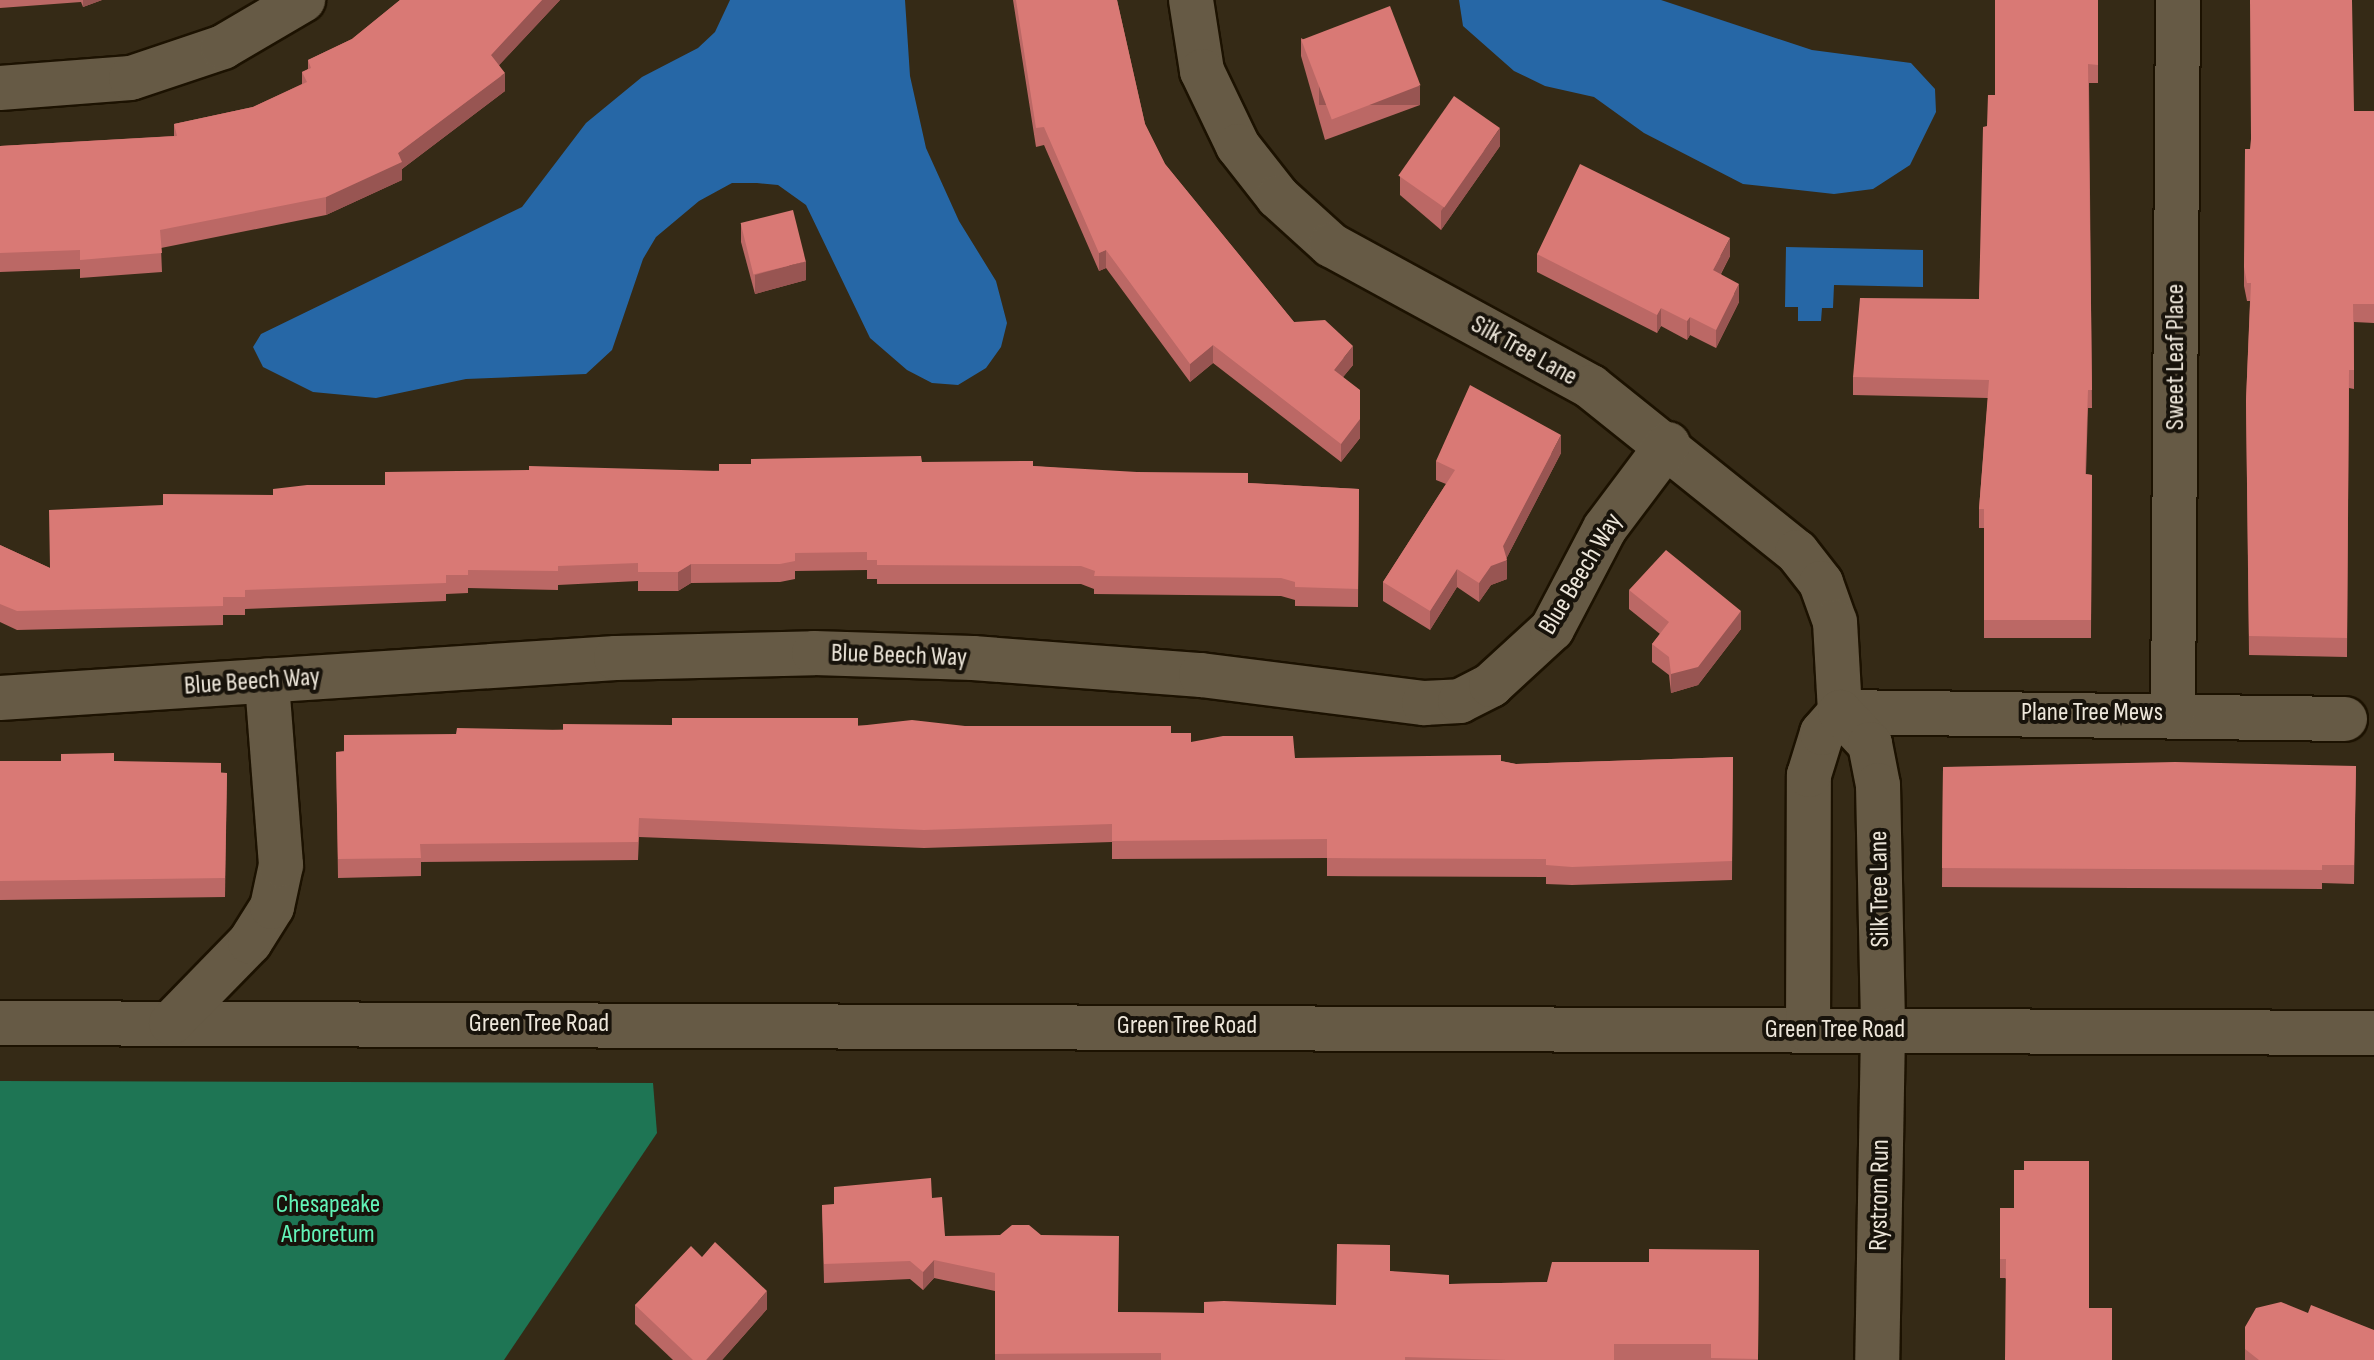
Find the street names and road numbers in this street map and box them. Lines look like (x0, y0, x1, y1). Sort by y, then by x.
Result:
street label: Sweet Leaf Place (2160, 284, 2192, 430)
street label: Silk Tree Lane (1465, 309, 1583, 393)
street label: Blue Beech Way (1533, 508, 1629, 640)
street label: Blue Beech Way (830, 638, 968, 674)
street label: Blue Beech Way (183, 662, 321, 702)
street label: Plane Tree Mews (2021, 697, 2163, 729)
street label: Silk Tree Lane (1863, 830, 1897, 948)
street label: Green Tree Road (469, 1008, 609, 1040)
street label: Green Tree Road (1117, 1010, 1257, 1042)
street label: Green Tree Road (1765, 1014, 1905, 1046)
street label: Rystrom Run (1863, 1139, 1897, 1251)

